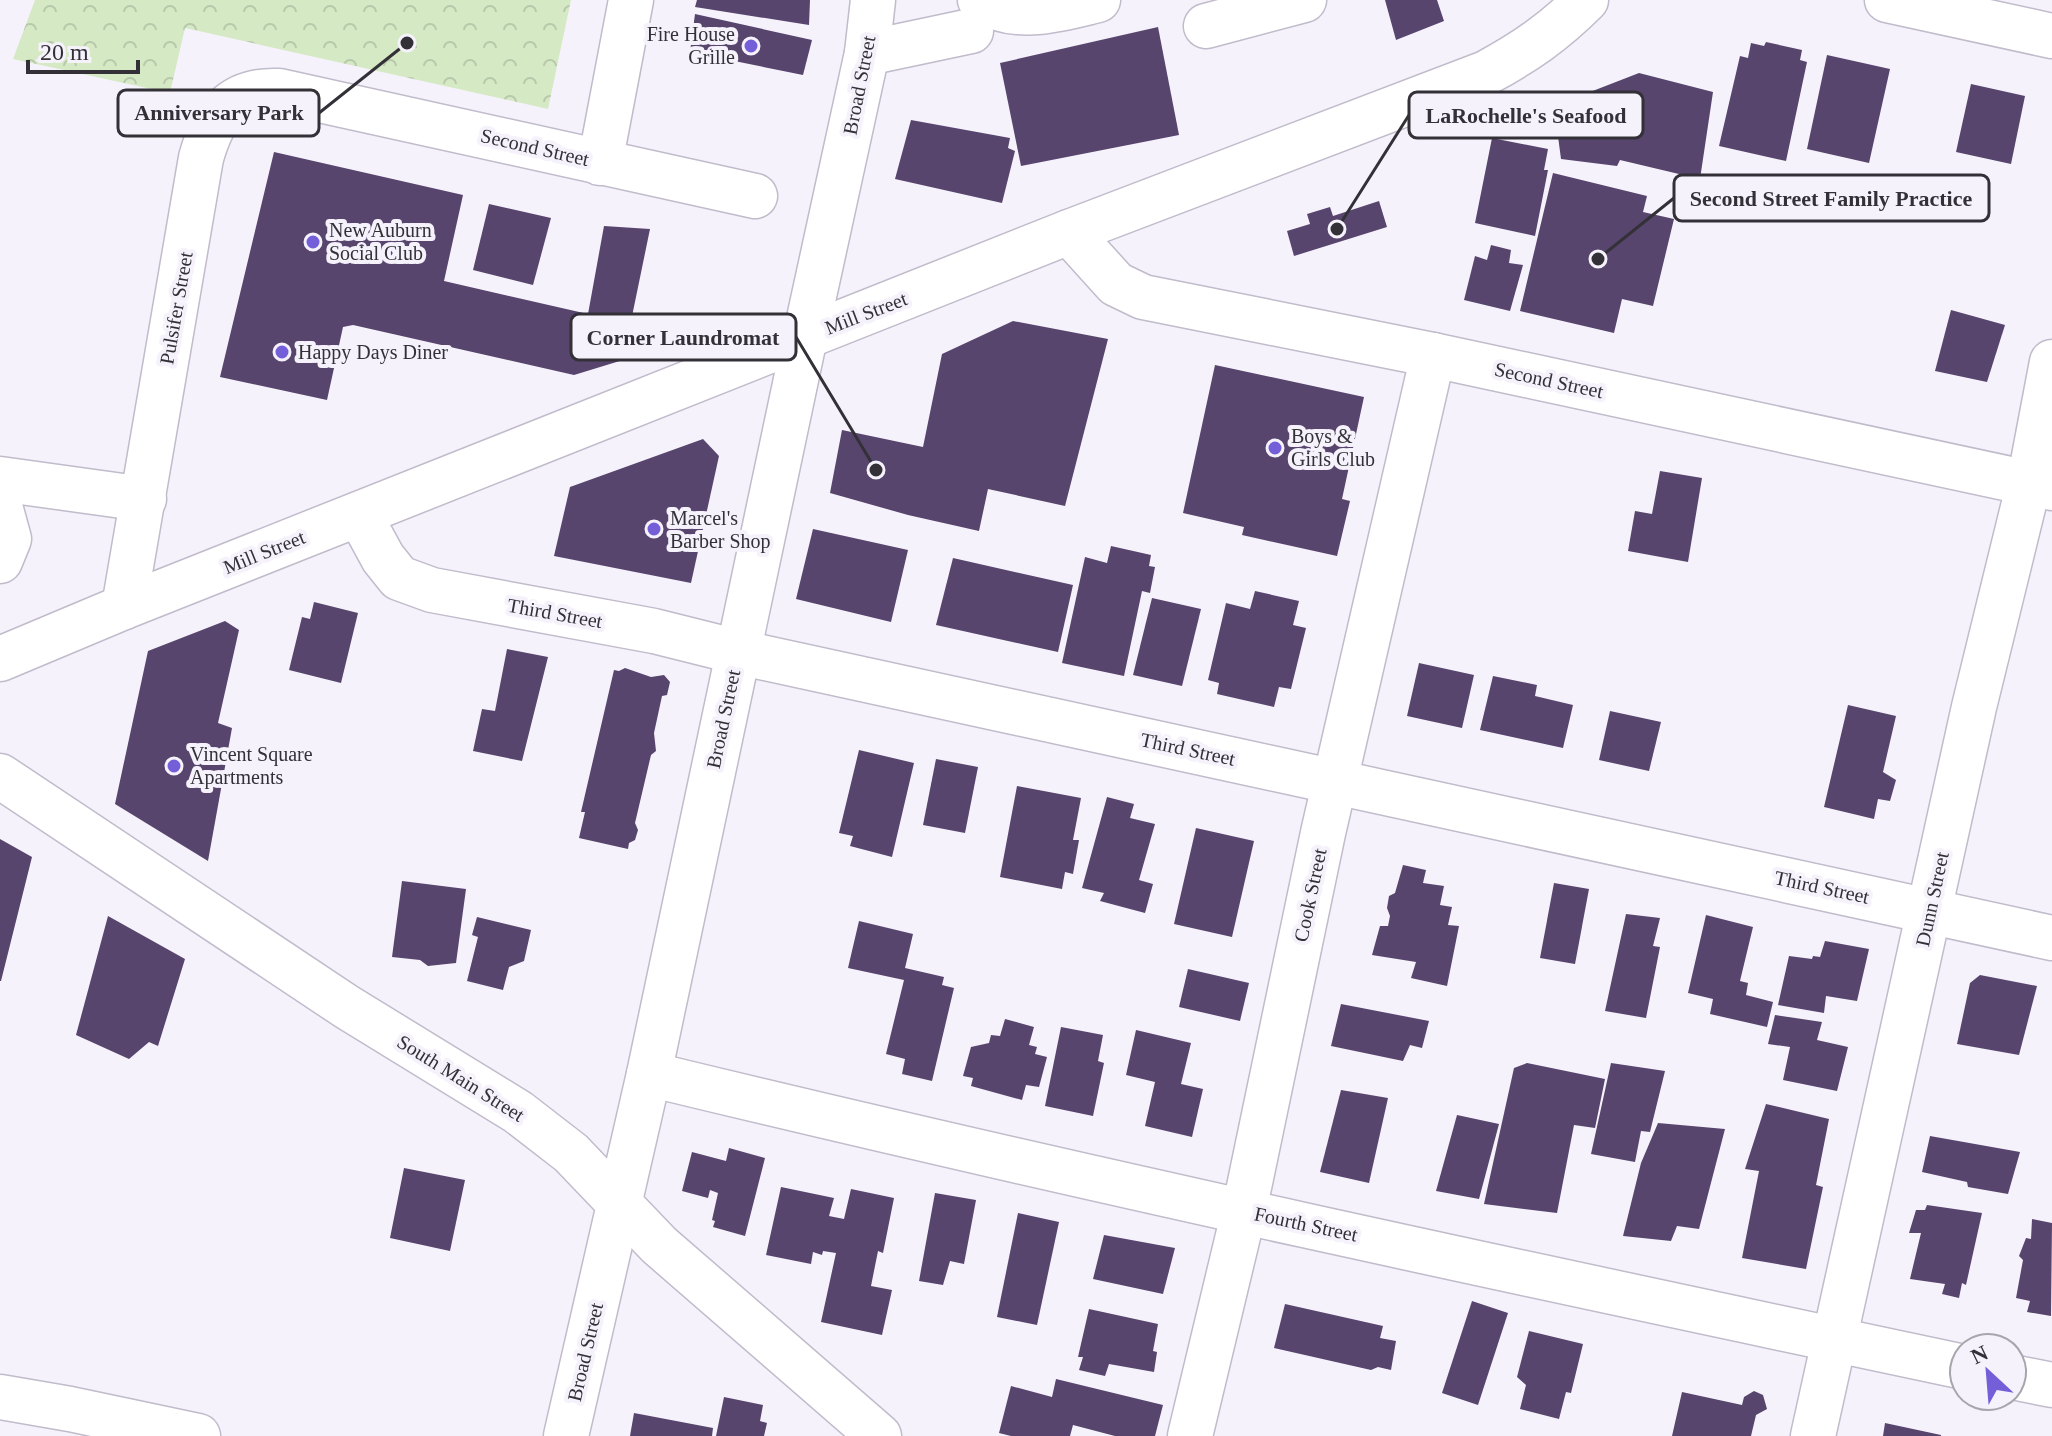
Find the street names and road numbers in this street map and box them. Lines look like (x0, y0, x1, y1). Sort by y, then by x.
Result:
street label: Broad Street (839, 33, 879, 136)
street label: Second Street (479, 124, 592, 170)
street label: Pulsifer Street (155, 250, 197, 366)
street label: Mill Street (822, 287, 911, 339)
street label: Second Street (1493, 358, 1606, 402)
street label: Mill Street (220, 526, 308, 578)
street label: Third Street (506, 594, 605, 632)
street label: Broad Street (702, 667, 744, 770)
street label: Third Street (1139, 728, 1238, 770)
street label: Cook Street (1289, 846, 1331, 944)
street label: Dunn Street (1911, 849, 1953, 948)
street label: Third Street (1773, 866, 1872, 908)
street label: South Main Street (393, 1030, 529, 1126)
street label: Fourth Street (1252, 1202, 1360, 1246)
street label: Broad Street (563, 1300, 607, 1403)

